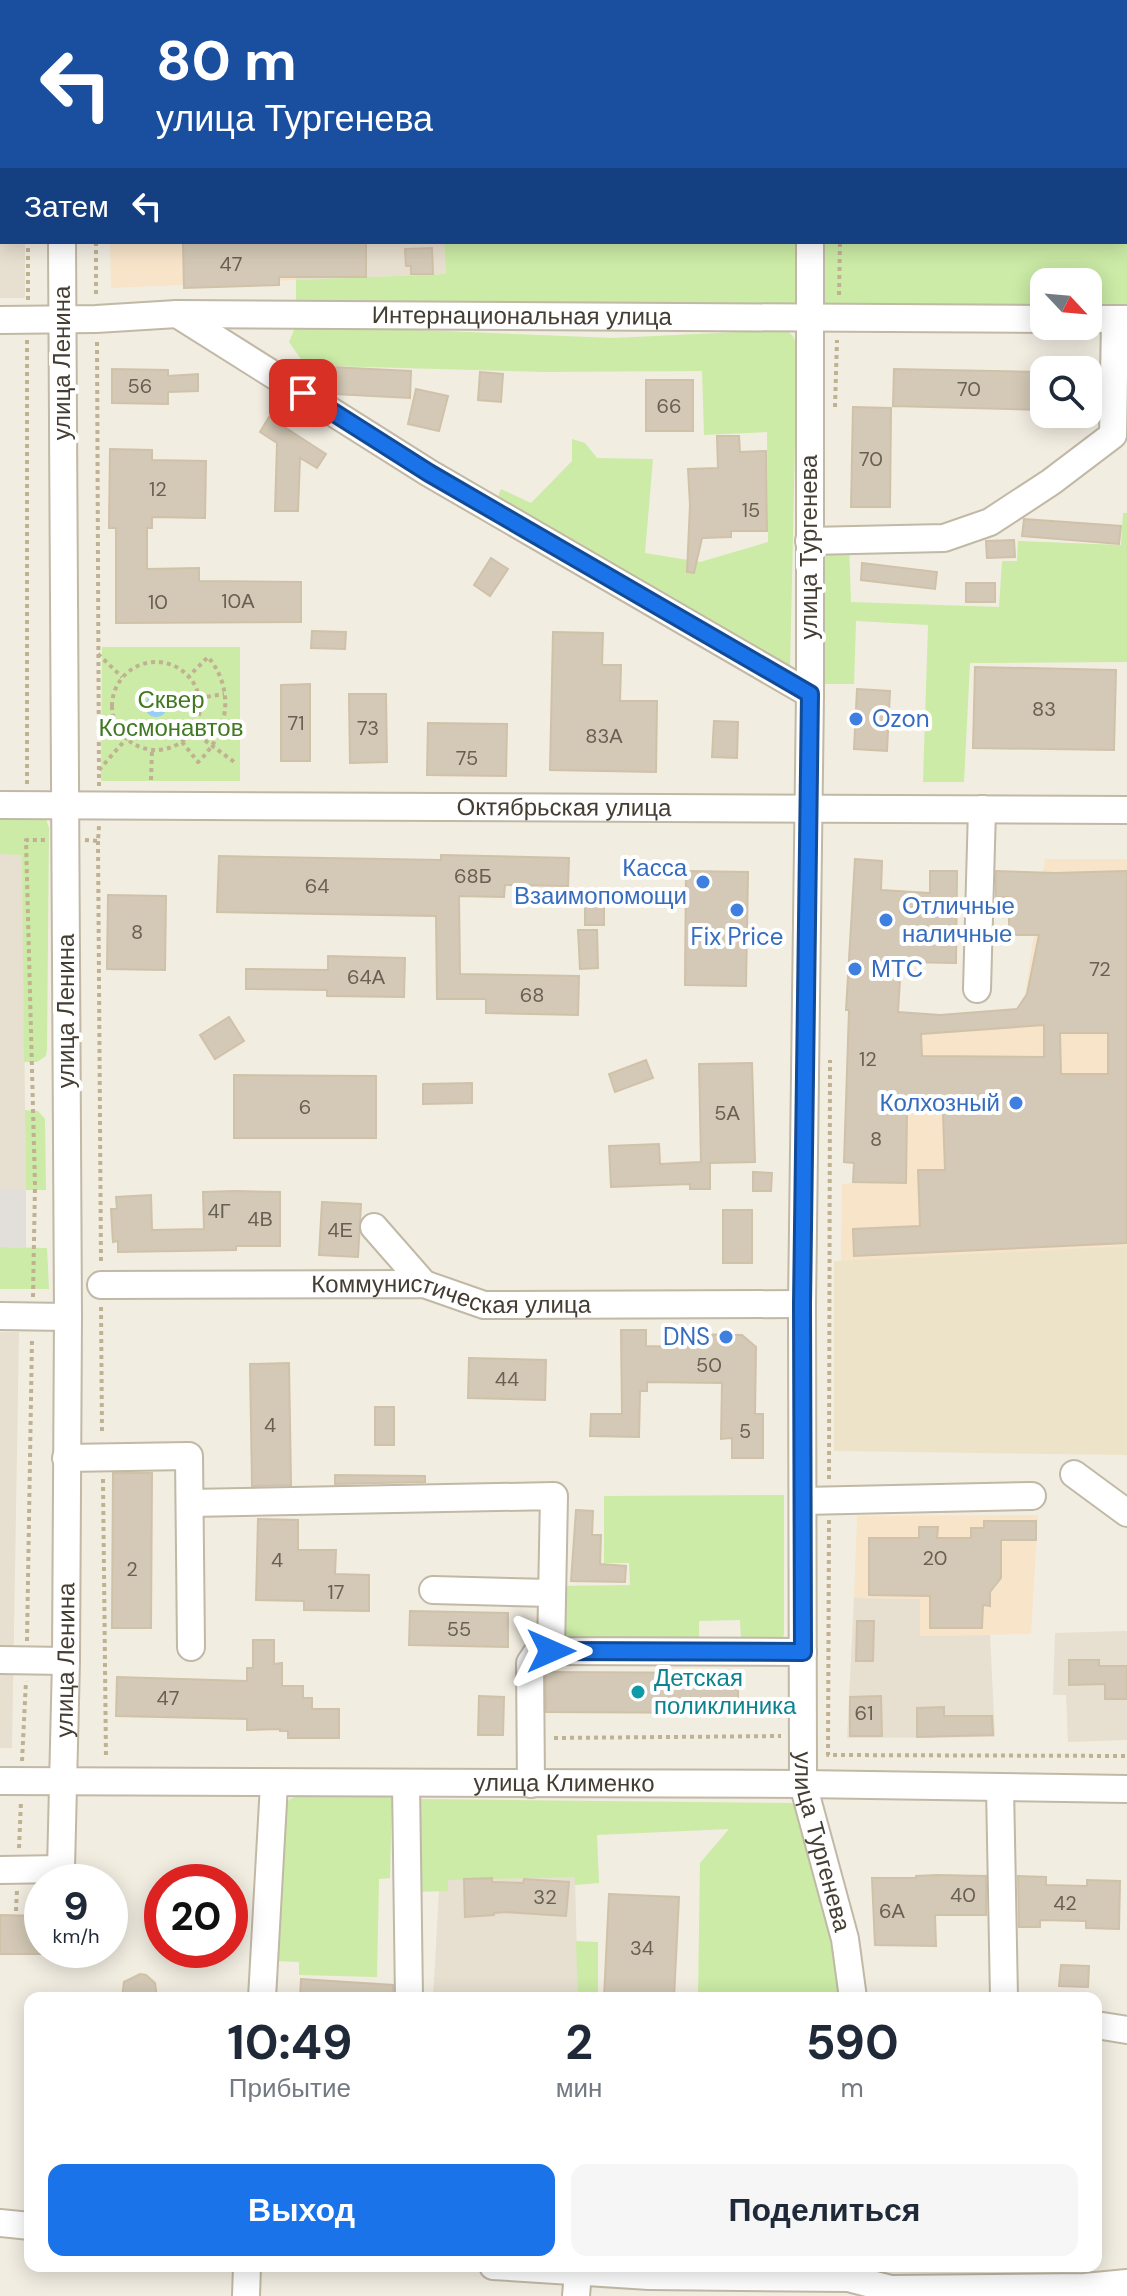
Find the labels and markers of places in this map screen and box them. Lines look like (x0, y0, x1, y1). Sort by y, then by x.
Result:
pin (269, 359, 337, 427)
place label: Ozon (872, 703, 930, 734)
marker: Ozon (847, 710, 865, 728)
place label: Касса Взаимопомощи (514, 852, 688, 911)
marker: Касса Взаимопомощи (694, 873, 712, 891)
place label: Отличные наличные (902, 890, 1015, 949)
marker: Fix Price (728, 901, 746, 919)
marker: Отличные наличные (877, 911, 895, 929)
place label: Fix Price (691, 921, 783, 952)
place label: МТС (871, 953, 923, 984)
marker: МТС (846, 960, 864, 978)
place label: Колхозный (879, 1087, 1000, 1118)
marker: Колхозный (1007, 1094, 1025, 1112)
place label: DNS (663, 1321, 710, 1352)
marker: DNS (717, 1328, 735, 1346)
place label: Детская поликлиника (654, 1662, 797, 1721)
marker: Детская поликлиника (629, 1683, 647, 1701)

